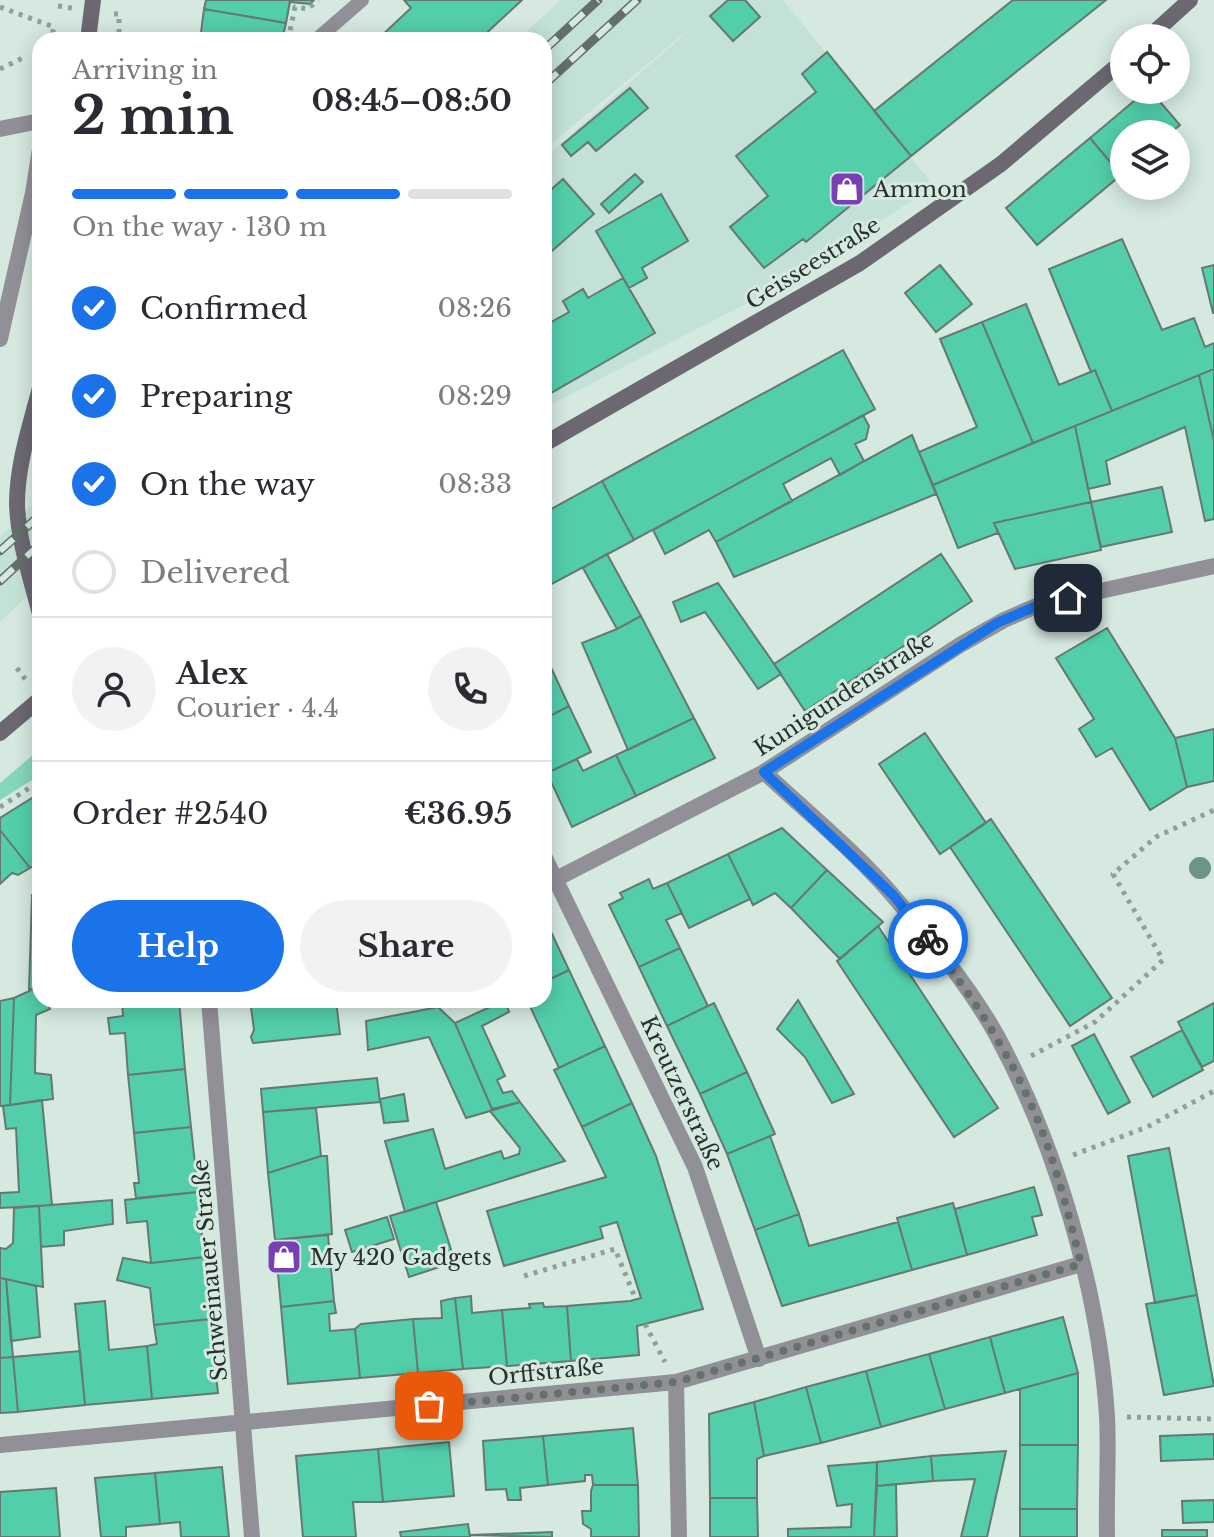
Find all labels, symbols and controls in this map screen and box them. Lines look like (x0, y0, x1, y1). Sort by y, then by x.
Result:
map controls (1110, 24, 1190, 200)
button: locate (1110, 24, 1190, 104)
text: Arriving in (72, 54, 218, 86)
text: 08:45–08:50 (311, 82, 512, 119)
text: 2 min (72, 84, 234, 148)
button: layers (1110, 120, 1190, 200)
shop icon: Ammon (828, 170, 866, 208)
place label: Ammon (872, 176, 967, 203)
text: On the way · 130 m (72, 211, 327, 243)
street label: Geisseestraße (741, 211, 885, 315)
icon: check (72, 286, 116, 330)
text: Confirmed (140, 290, 308, 327)
text: 08:26 (438, 292, 512, 324)
icon: check (72, 374, 116, 418)
text: Preparing (140, 378, 292, 415)
text: 08:29 (438, 380, 512, 412)
icon: check (72, 462, 116, 506)
text: On the way (140, 466, 315, 503)
text: 08:33 (438, 468, 512, 500)
text: Delivered (140, 554, 290, 591)
pin (1034, 564, 1102, 632)
icon: home (1046, 576, 1090, 620)
street label: Kunigundenstraße (749, 626, 939, 762)
button: person (72, 647, 156, 731)
button: phone (428, 647, 512, 731)
text: Alex (176, 655, 248, 692)
text: Courier · 4.4 (176, 692, 339, 724)
text: Order #2540 (72, 795, 268, 832)
text: €36.95 (404, 795, 512, 832)
courier (888, 899, 968, 979)
button: Help (72, 900, 284, 992)
button: Share (300, 900, 512, 992)
icon: bike (906, 917, 950, 961)
street label: Kreutzerstraße (634, 1012, 730, 1174)
street label: Schweinauer Straße (187, 1158, 233, 1382)
shop icon: My 420 Gadgets (265, 1238, 303, 1276)
place label: My 420 Gadgets (310, 1244, 492, 1271)
street label: Orffstraße (487, 1353, 605, 1391)
pin (395, 1372, 463, 1440)
icon: bag (407, 1384, 451, 1428)

